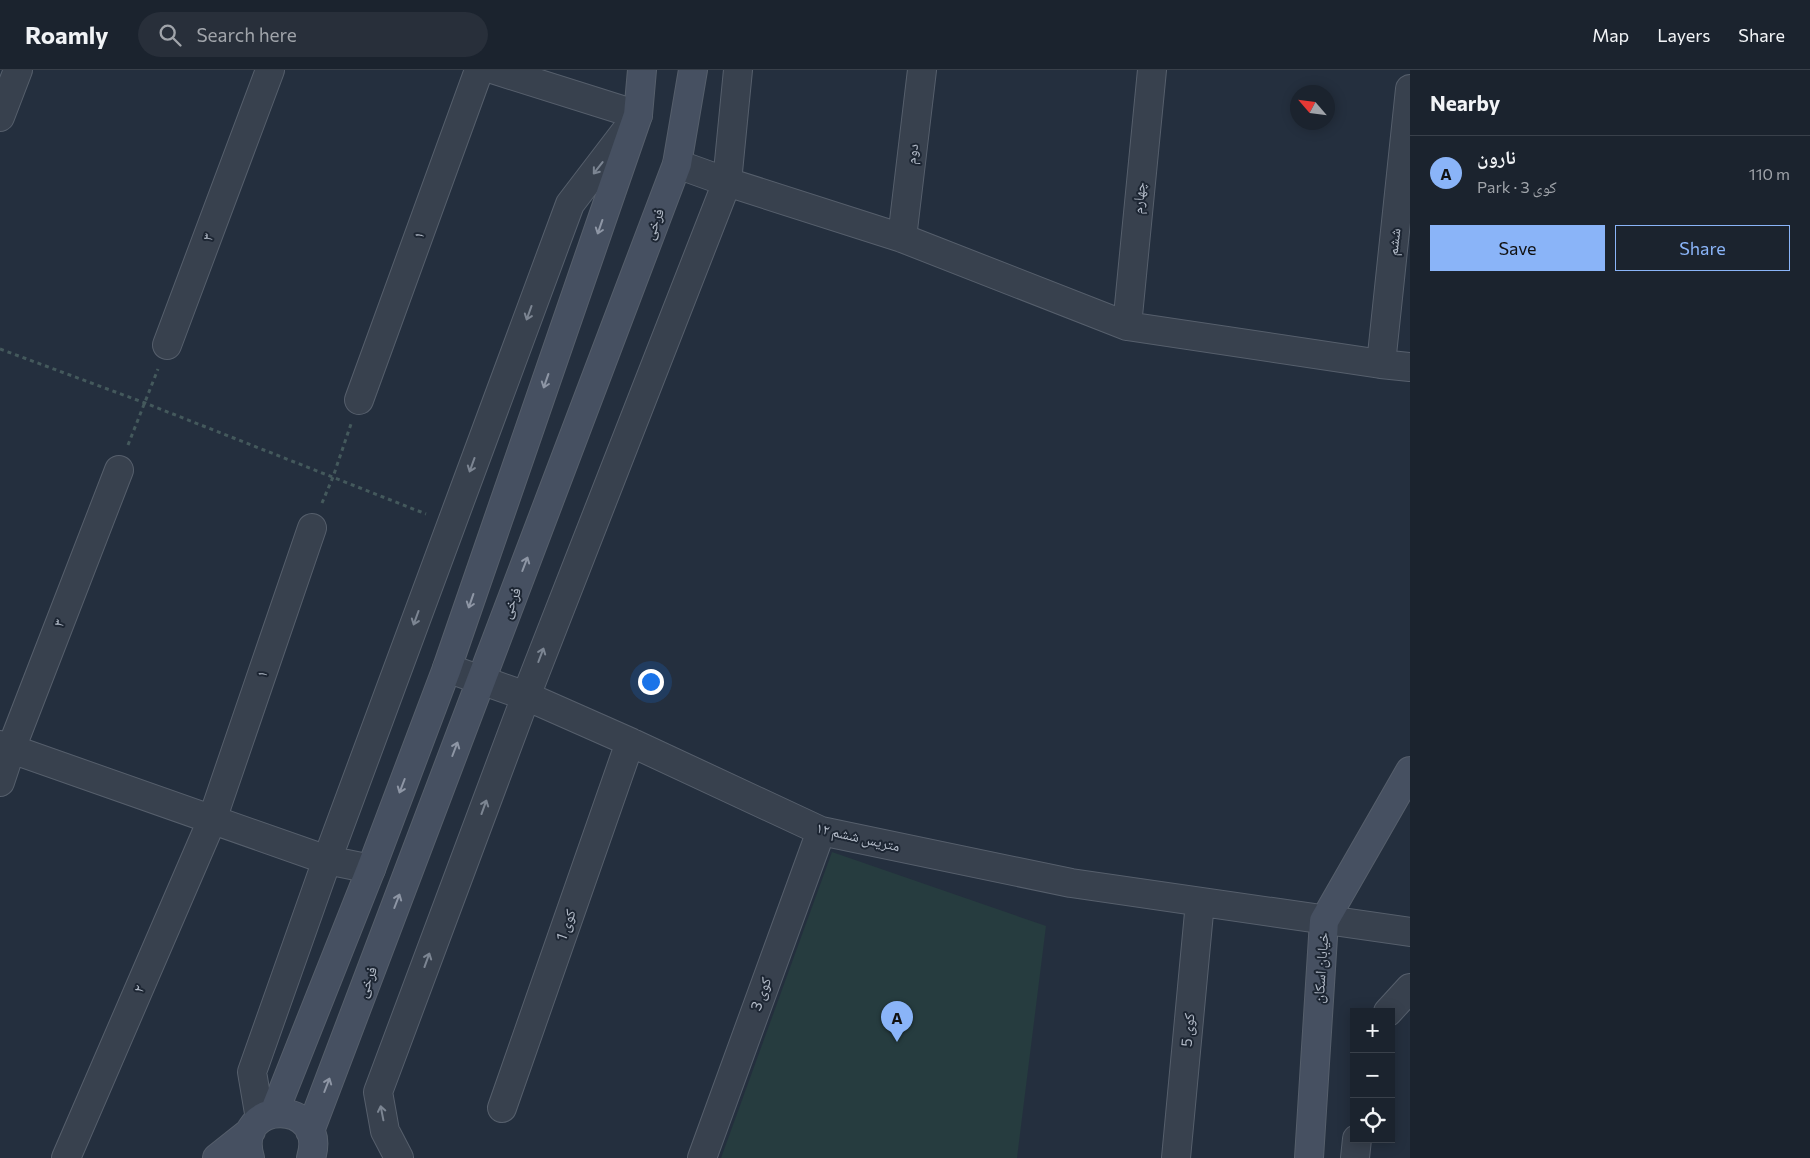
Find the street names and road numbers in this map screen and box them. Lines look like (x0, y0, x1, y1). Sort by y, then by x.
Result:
street label: دوم (901, 143, 923, 165)
street label: چهارم (1128, 181, 1150, 215)
street label: فرخی (639, 205, 669, 243)
street label: ششم (1383, 227, 1405, 257)
street label: ۱ (408, 228, 428, 241)
street label: ۳ (197, 230, 217, 243)
street label: فرخی (496, 584, 526, 622)
street label: ۳ (48, 616, 68, 629)
street label: ۱ (251, 668, 271, 680)
street label: ۱۲ متریس ششم (814, 818, 902, 856)
street label: کوی 1 (551, 907, 581, 943)
street label: خیابان اسکان (1309, 931, 1333, 1004)
street label: فرخی (352, 963, 382, 1001)
street label: کوی 3 (746, 975, 776, 1013)
street label: ۲ (128, 982, 148, 995)
street label: کوی 5 (1177, 1012, 1199, 1048)

